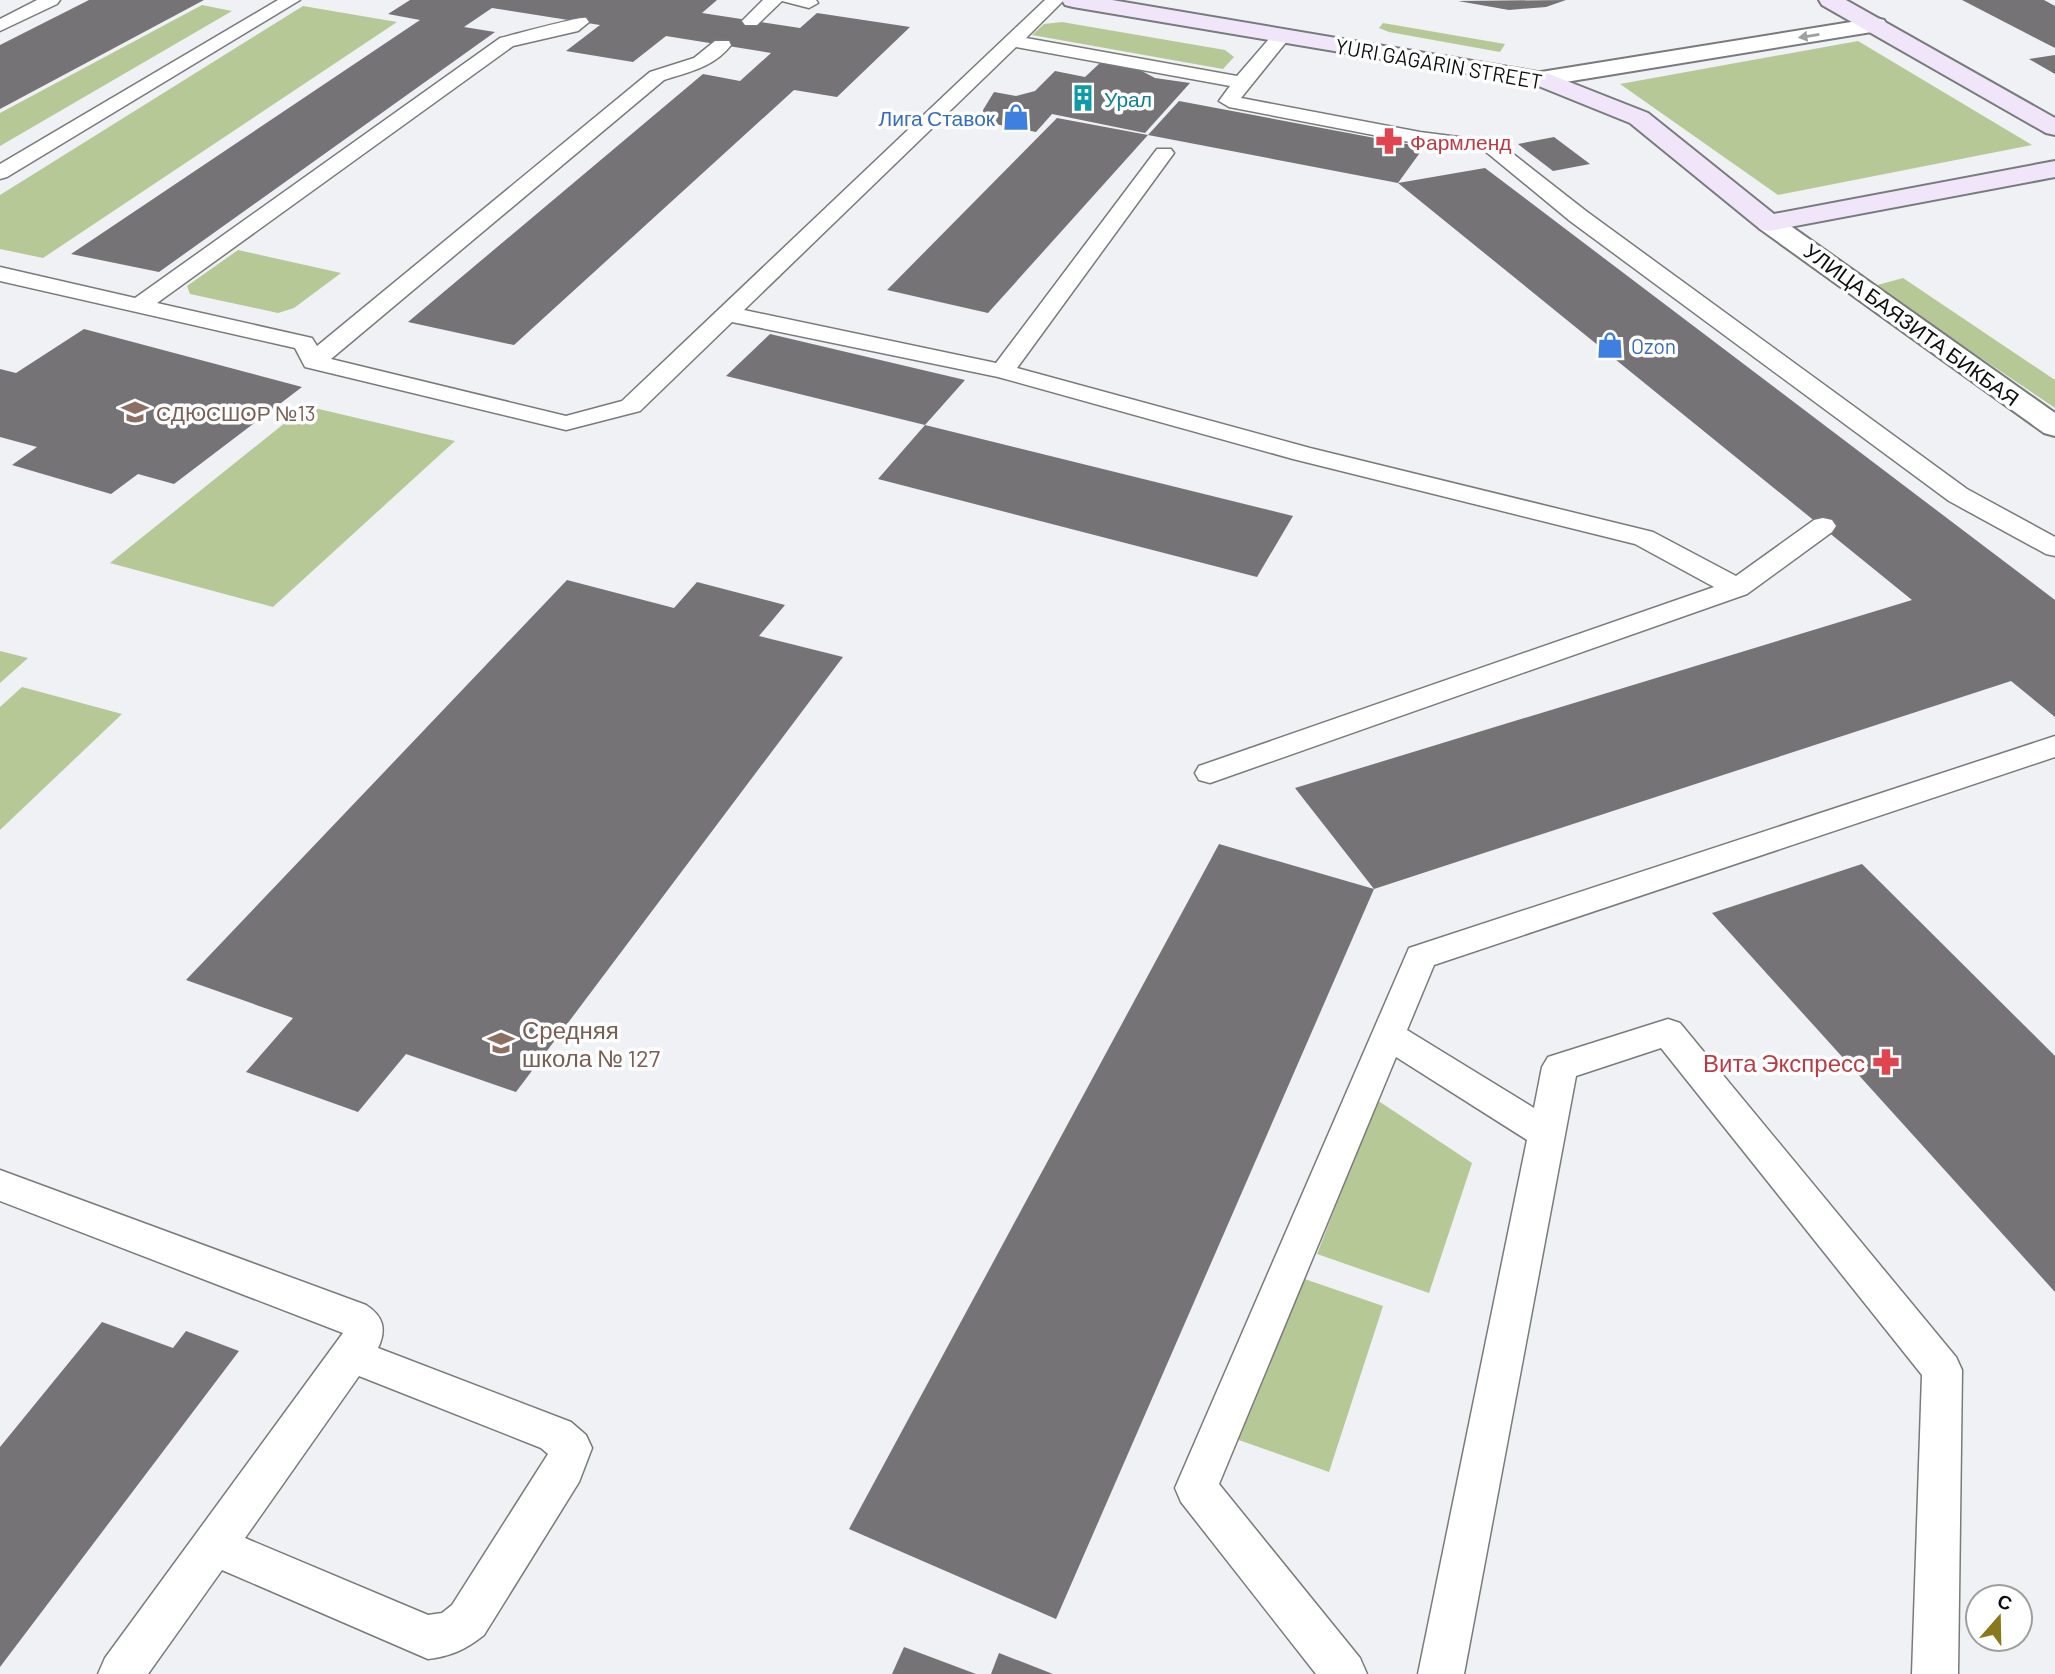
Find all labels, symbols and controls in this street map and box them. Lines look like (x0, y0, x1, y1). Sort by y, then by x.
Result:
one-way arrow (1798, 31, 1820, 42)
street label: YURI GAGARIN STREET (1334, 32, 1544, 94)
building icon: Урал (1068, 83, 1098, 113)
place label: Урал (1104, 86, 1152, 111)
shop icon: Лига Ставок (1001, 102, 1031, 132)
place label: Лига Ставок (878, 105, 996, 130)
pharmacy icon: Фармленд (1374, 126, 1404, 156)
place label: Фармленд (1410, 129, 1512, 154)
street label: УЛИЦА БАЯЗИТА БИКБАЯ (1800, 238, 2024, 410)
shop icon: Ozon (1595, 330, 1625, 360)
place label: Ozon (1631, 333, 1676, 358)
school or university icon: СДЮСШОР №13 (120, 397, 150, 427)
place label: СДЮСШОР №13 (156, 400, 316, 425)
place label: Средняя школа № 127 (522, 1015, 660, 1072)
school or university icon: Средняя школа № 127 (486, 1028, 516, 1058)
pharmacy icon: Вита Экспресс (1871, 1047, 1901, 1077)
place label: Вита Экспресс (1703, 1048, 1865, 1077)
north arrow (1964, 1583, 2034, 1653)
text: С (1995, 1588, 2016, 1615)

